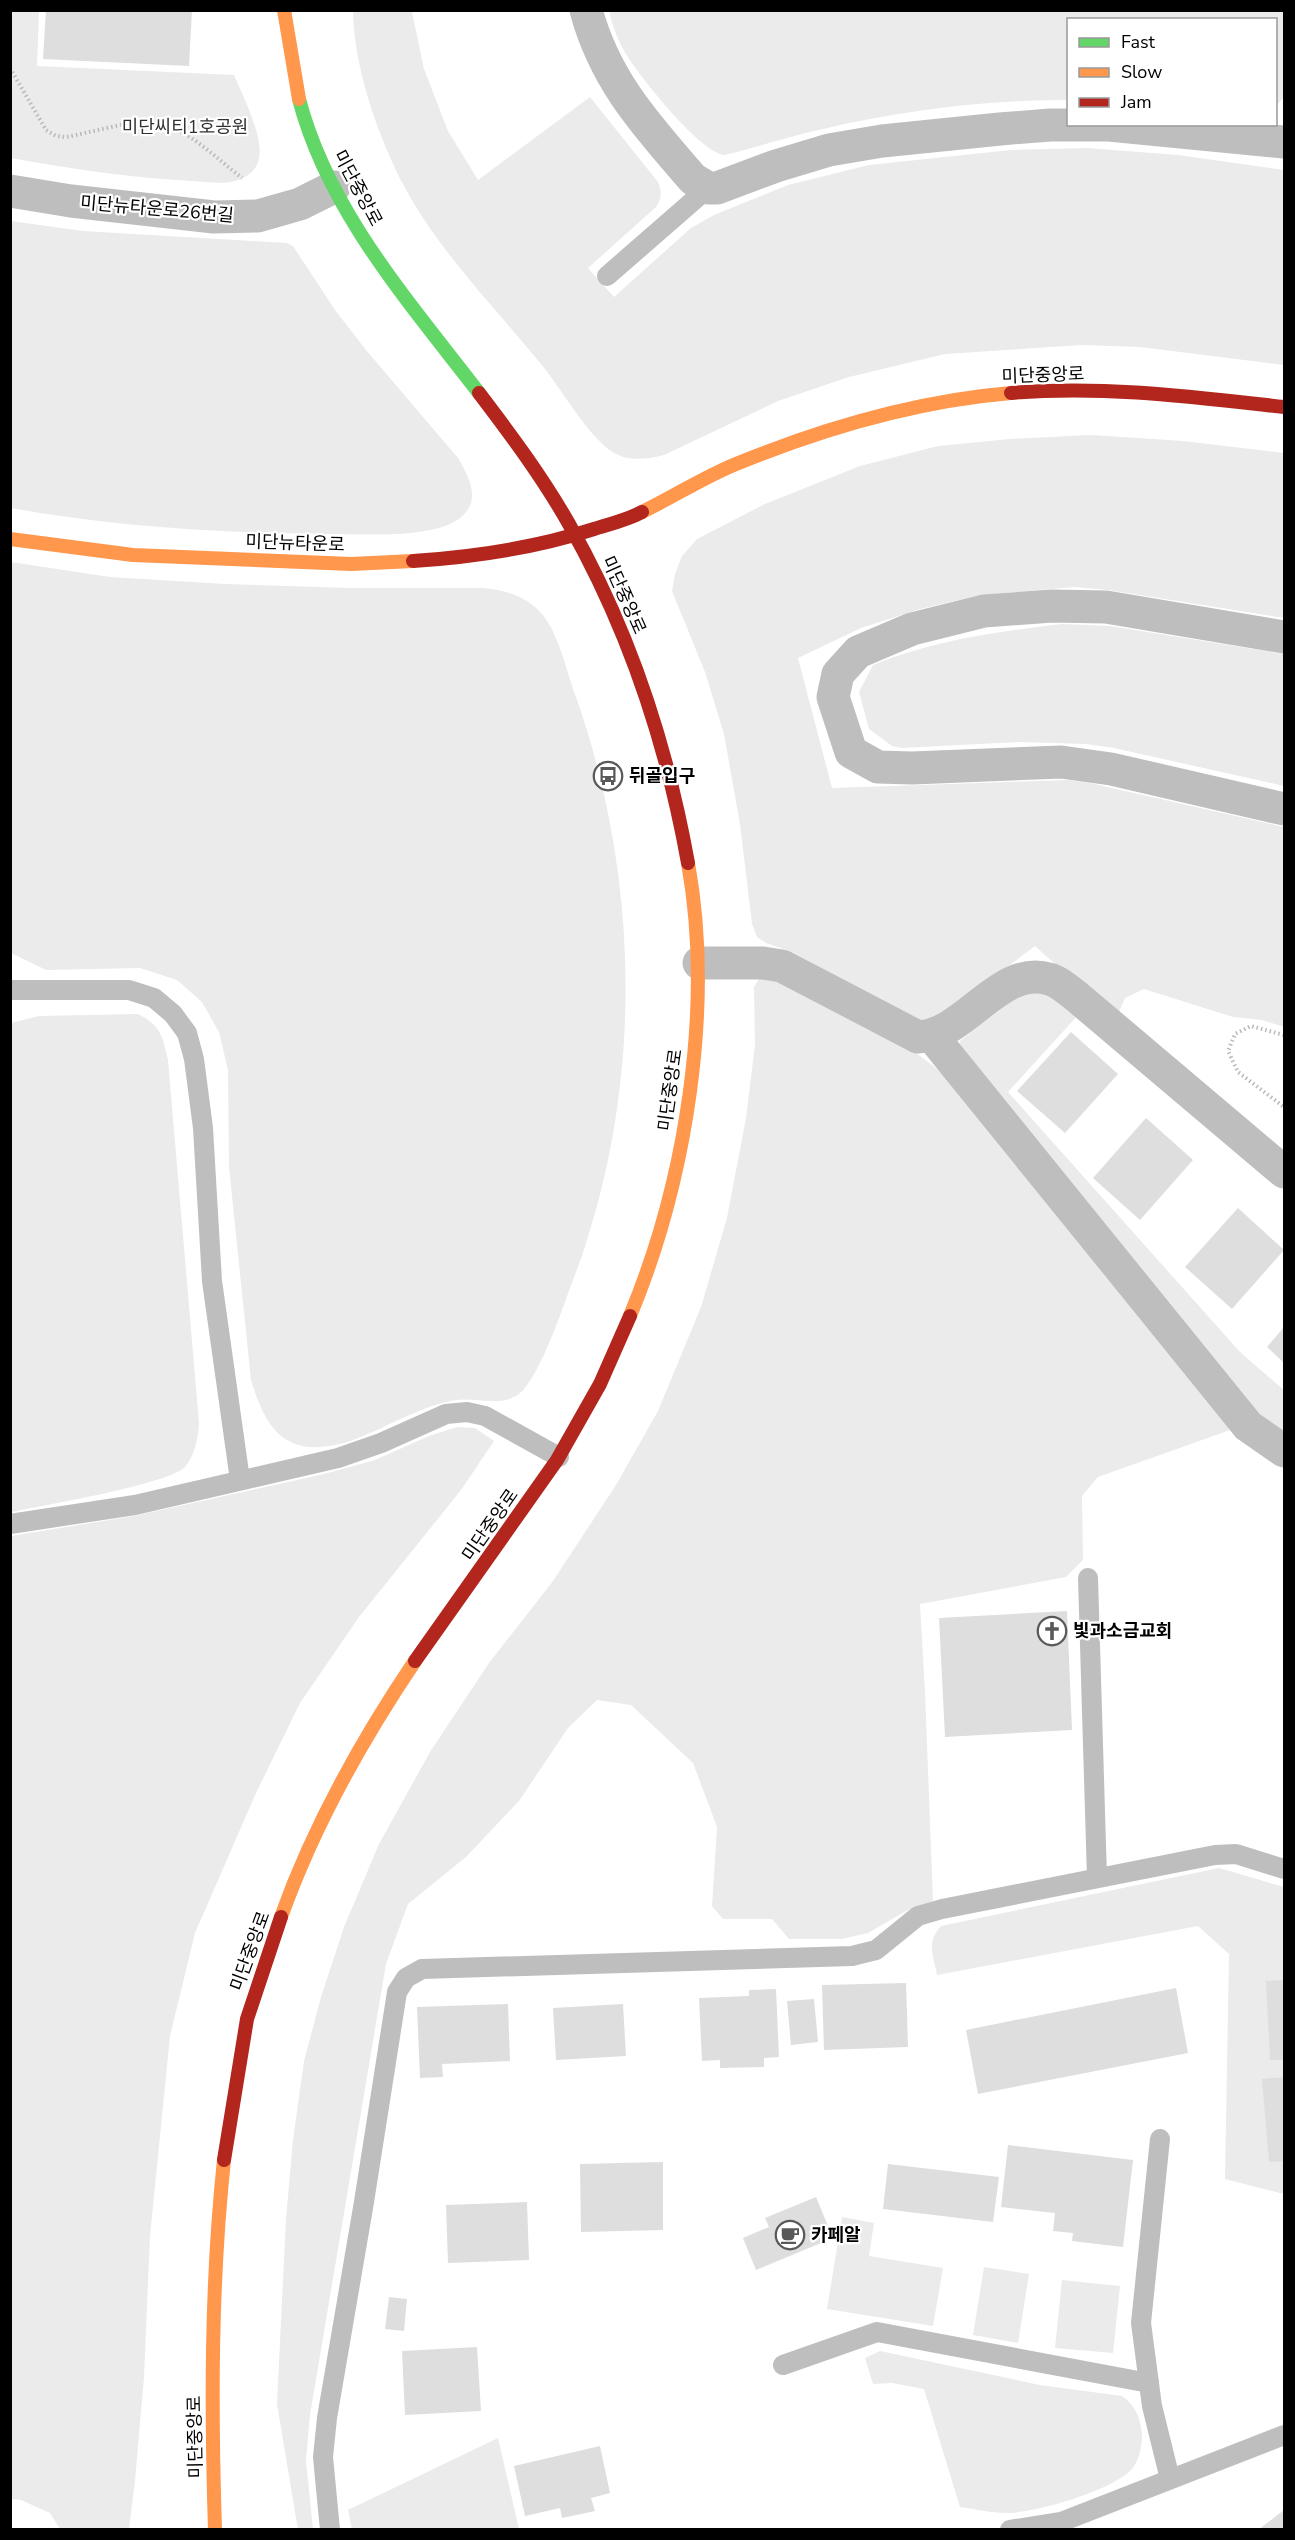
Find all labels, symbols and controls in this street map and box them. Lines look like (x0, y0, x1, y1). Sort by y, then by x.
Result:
legend (1067, 18, 1277, 126)
text: Fast (1121, 30, 1156, 54)
text: Slow (1121, 60, 1162, 84)
text: Jam (1120, 90, 1152, 114)
park label: 미단씨티1호공원 (122, 115, 248, 139)
street label: 미단중앙로 (328, 146, 388, 230)
street label: 미단뉴타운로26번길 (79, 190, 235, 228)
street label: 미단중앙로 (1001, 362, 1085, 388)
street label: 미단뉴타운로 (245, 529, 345, 557)
street label: 미단중앙로 (596, 552, 652, 638)
bus stop icon: 뒤골입구 (592, 760, 624, 792)
place label: 뒤골입구 (629, 764, 695, 788)
street label: 미단중앙로 (652, 1047, 688, 1133)
street label: 미단중앙로 (456, 1484, 524, 1566)
church icon: 빛과소금교회 (1036, 1615, 1068, 1647)
place label: 빛과소금교회 (1073, 1619, 1172, 1643)
street label: 미단중앙로 (225, 1908, 275, 1994)
cafe icon: 카페알 (774, 2219, 806, 2251)
place label: 카페알 (811, 2223, 861, 2247)
street label: 미단중앙로 (182, 2395, 208, 2479)

